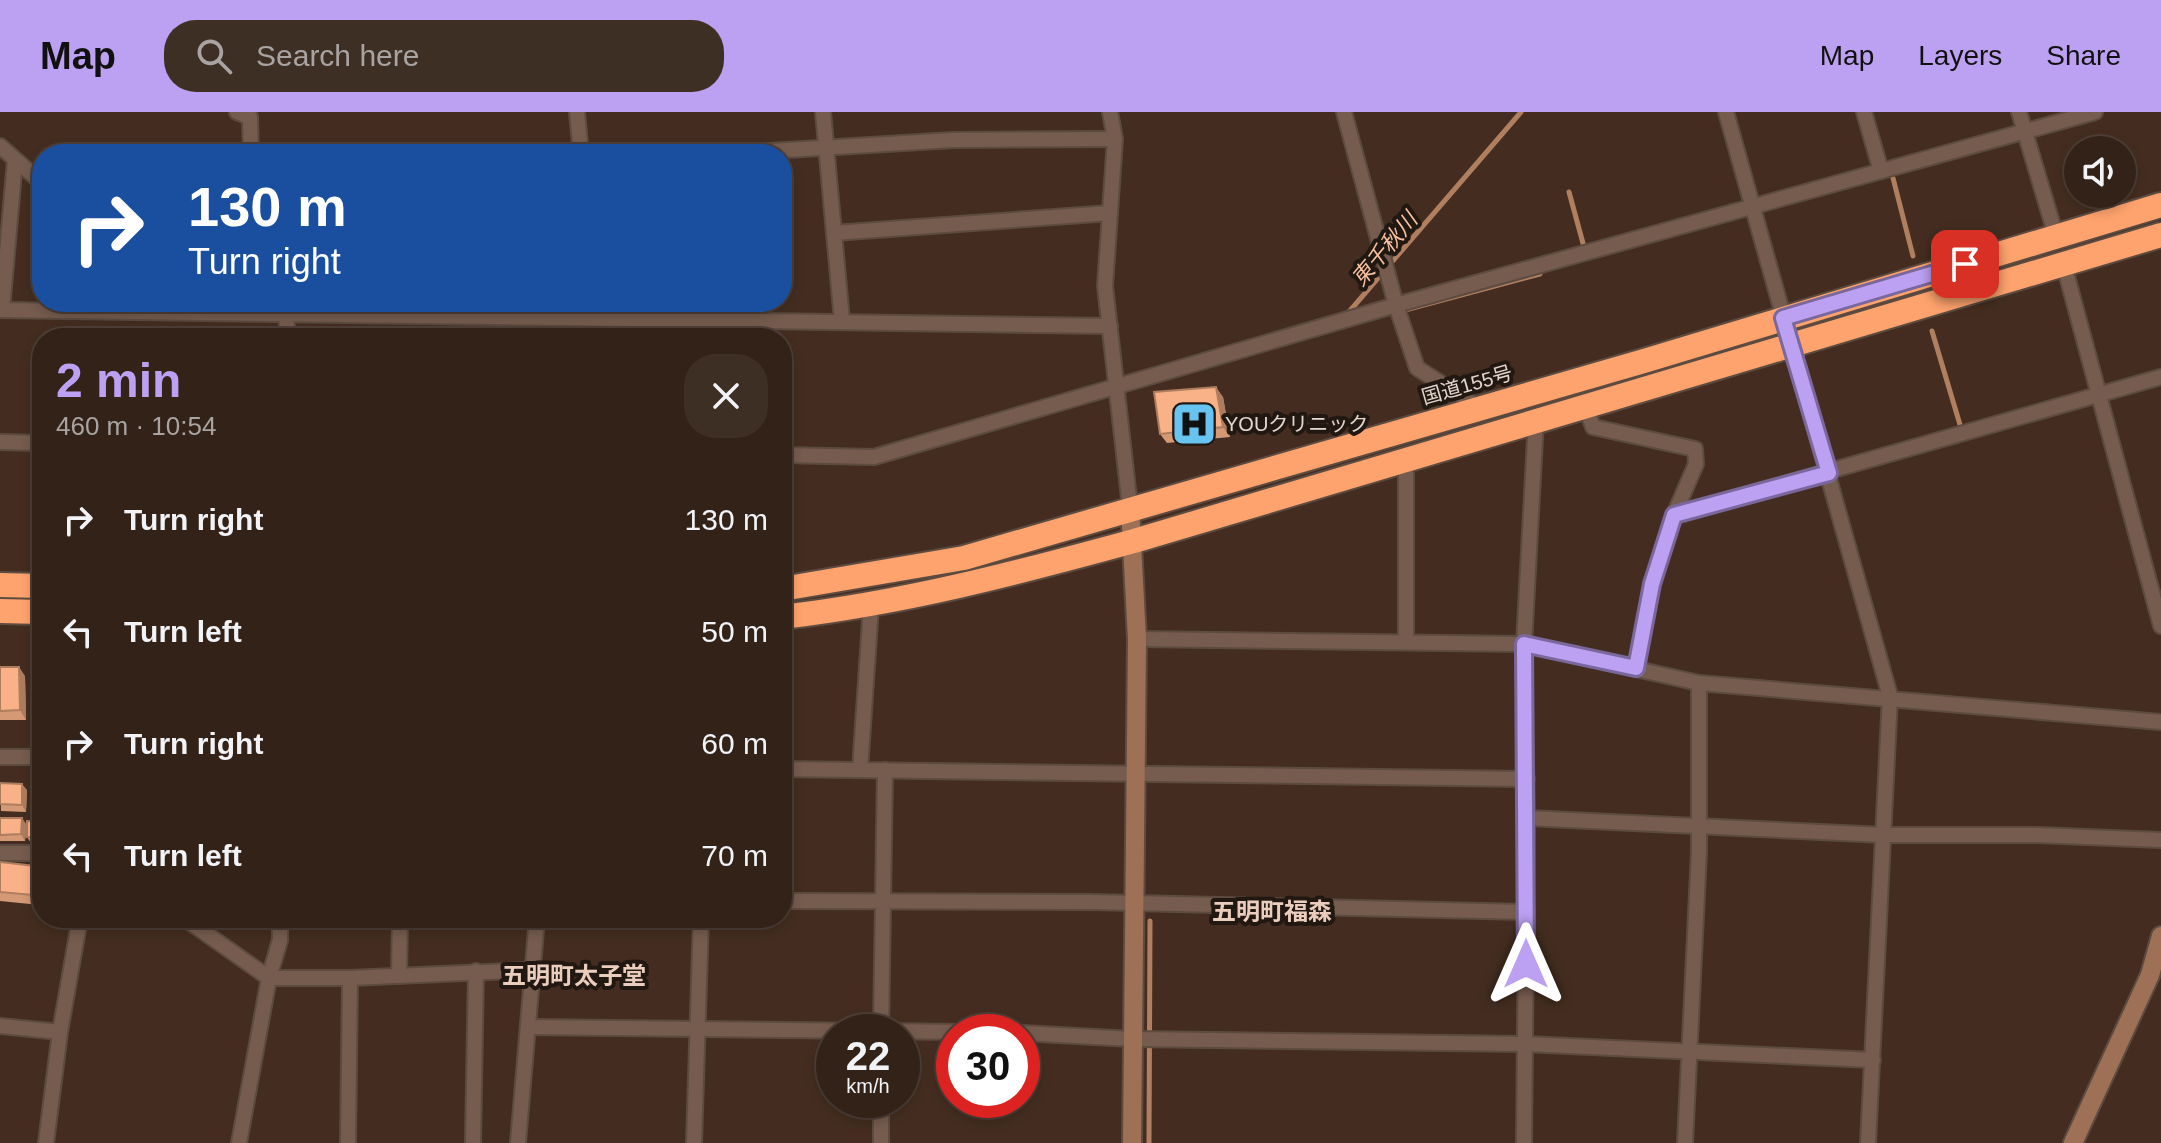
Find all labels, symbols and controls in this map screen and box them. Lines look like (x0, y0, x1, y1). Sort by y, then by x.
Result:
search box (164, 20, 724, 92)
icon: search (192, 34, 236, 78)
text: Map (40, 35, 116, 77)
text: Search here (256, 39, 419, 72)
text: Map (1820, 40, 1874, 71)
text: Layers (1918, 40, 2002, 71)
text: Share (2046, 40, 2121, 71)
map controls (2064, 136, 2136, 208)
button: sound (2064, 136, 2136, 208)
text: 130 m (188, 175, 347, 238)
icon: right (56, 176, 160, 280)
water label: 東千秋川 (1347, 206, 1424, 291)
pin (1931, 230, 1999, 298)
text: Turn right (188, 241, 341, 282)
icon: arrive (1943, 242, 1987, 286)
text: 2 min (56, 354, 181, 407)
button: close (684, 354, 768, 438)
street label: 国道155号 (1419, 362, 1515, 408)
hospital icon: YOUクリニック (1170, 400, 1218, 448)
text: 460 m · 10:54 (56, 411, 216, 441)
place label: YOUクリニック (1225, 413, 1368, 435)
icon: right (56, 498, 100, 542)
text: Turn right (124, 503, 263, 536)
text: 130 m (685, 503, 768, 536)
icon: left (56, 610, 100, 654)
text: Turn left (124, 615, 242, 648)
text: 50 m (701, 615, 768, 648)
icon: right (56, 722, 100, 766)
text: Turn right (124, 727, 263, 760)
text: 60 m (701, 727, 768, 760)
icon: left (56, 834, 100, 878)
text: Turn left (124, 839, 242, 872)
text: 70 m (701, 839, 768, 872)
district label: 五明町福森 (1212, 898, 1332, 925)
position arrow (1484, 922, 1568, 1006)
district label: 五明町太子堂 (502, 962, 646, 989)
speed limit sign: 30 (936, 1014, 1040, 1118)
text: 22 (846, 1034, 890, 1078)
text: km/h (846, 1075, 890, 1097)

